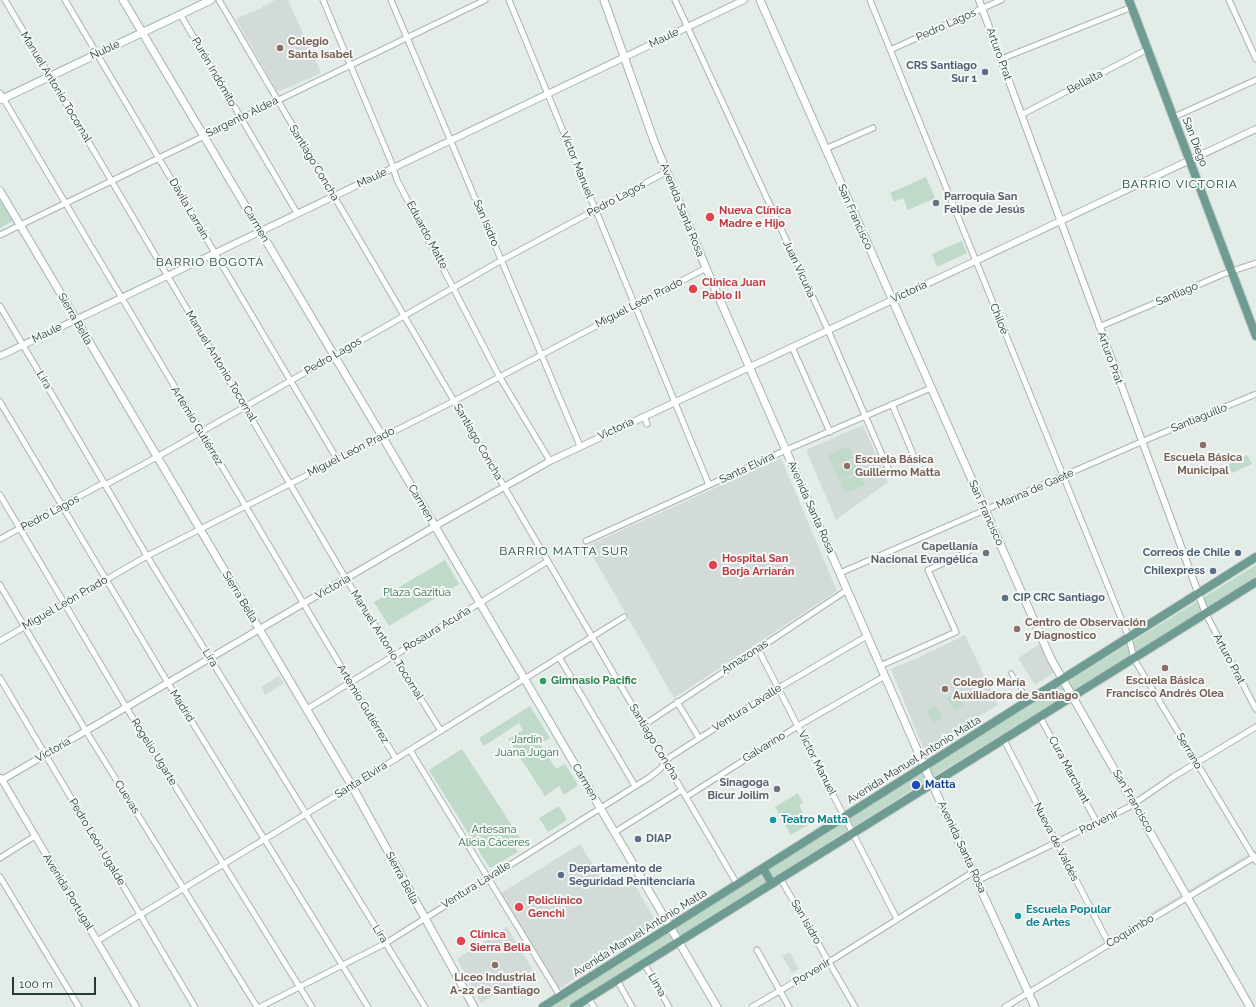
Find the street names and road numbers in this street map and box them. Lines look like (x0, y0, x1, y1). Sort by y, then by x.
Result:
street label: Pedro Lagos (914, 6, 978, 44)
street label: Maule (647, 25, 681, 51)
street label: Arturo Prat (983, 26, 1015, 82)
street label: Manuel Antonio Tocornal (18, 29, 94, 145)
street label: Purén Indómito (189, 35, 239, 109)
street label: Ñuble (88, 37, 122, 63)
street label: Bellalta (1065, 67, 1105, 97)
street label: Sargento Aldea (204, 94, 280, 140)
street label: San Diego (1180, 115, 1210, 169)
street label: Santiago Concha (286, 123, 342, 203)
street label: Víctor Manuel (558, 130, 596, 200)
street label: Avenida Santa Rosa (657, 161, 707, 259)
street label: Maule (355, 165, 389, 191)
street label: Dávila Larraín (166, 176, 212, 242)
street label: Pedro Lagos (585, 178, 647, 220)
street label: San Francisco (835, 182, 875, 252)
street label: San Isidro (470, 198, 502, 248)
street label: Eduardo Matte (404, 199, 450, 271)
street label: Carmen (240, 203, 272, 245)
street label: Juan Vicuña (780, 238, 818, 300)
street label: Miguel León Prado (593, 275, 685, 331)
street label: Victoria (889, 278, 929, 306)
street label: Santiago (1154, 279, 1200, 309)
street label: Sierra Bella (55, 291, 95, 347)
street label: Chiloé (987, 302, 1011, 336)
street label: Manuel Antonio Tocornal (183, 308, 259, 424)
street label: Maule (30, 320, 64, 346)
street label: Arturo Prat (1094, 330, 1126, 386)
street label: Pedro Lagos (302, 334, 364, 378)
street label: Lira (34, 369, 54, 391)
street label: Artemio Gutiérrez (168, 384, 226, 468)
street label: Santiago Concha (451, 401, 505, 483)
street label: Santiaguillo (1169, 401, 1229, 435)
street label: Victoria (596, 415, 636, 443)
street label: Miguel León Prado (305, 424, 397, 480)
street label: Santa Elvira (717, 450, 777, 486)
street label: Avenida Santa Rosa (785, 459, 837, 555)
street label: Marina de Gaete (994, 466, 1076, 512)
street label: San Francisco (966, 478, 1006, 548)
street label: Carmen (405, 482, 437, 524)
street label: Pedro Lagos (19, 492, 81, 534)
street label: Sierra Bella (219, 569, 261, 625)
street label: Victoria (313, 572, 353, 602)
street label: Miguel León Prado (20, 573, 110, 633)
street label: Manuel Antonio Tocornal (348, 588, 426, 702)
street label: Rosaura Acuña (401, 604, 473, 654)
street label: Arturo Prat (1210, 632, 1248, 686)
street label: Amazonas (719, 637, 771, 677)
street label: Lira (199, 647, 221, 669)
street label: Artemio Gutiérrez (334, 662, 392, 746)
street label: Ventura Lavalle (710, 682, 784, 734)
street label: Madrid (167, 687, 197, 725)
street label: Santiago Concha (626, 702, 682, 782)
street label: Avenida Manuel Antonio Matta (845, 713, 983, 807)
street label: Rogelio Ugarte (128, 716, 180, 788)
street label: Galvarino (740, 729, 788, 765)
street label: Víctor Manuel (795, 729, 839, 797)
street label: Serrano (1173, 731, 1205, 771)
street label: Cura Marchant (1046, 734, 1092, 806)
street label: Victoria (33, 735, 73, 765)
street label: Santa Elvira (332, 759, 390, 801)
street label: Carmen (569, 761, 601, 803)
street label: San Francisco (1110, 767, 1156, 835)
street label: Cuevas (111, 778, 143, 816)
street label: Pedro León Ugalde (66, 796, 128, 888)
street label: Avenida Santa Rosa (935, 799, 989, 895)
street label: Nueva de Valdés (1030, 800, 1082, 884)
street label: Porvenir (1077, 807, 1121, 837)
street label: Sierra Bella (383, 849, 421, 907)
street label: Avenida Portugal (40, 851, 96, 933)
street label: Ventura Lavalle (439, 859, 513, 911)
street label: Avenida Manuel Antonio Matta (571, 886, 709, 980)
street label: San Isidro (788, 897, 824, 947)
street label: Coquimbo (1104, 912, 1156, 950)
street label: Lira (369, 923, 391, 945)
street label: Porvenir (791, 956, 833, 988)
street label: Lima (645, 971, 669, 999)

